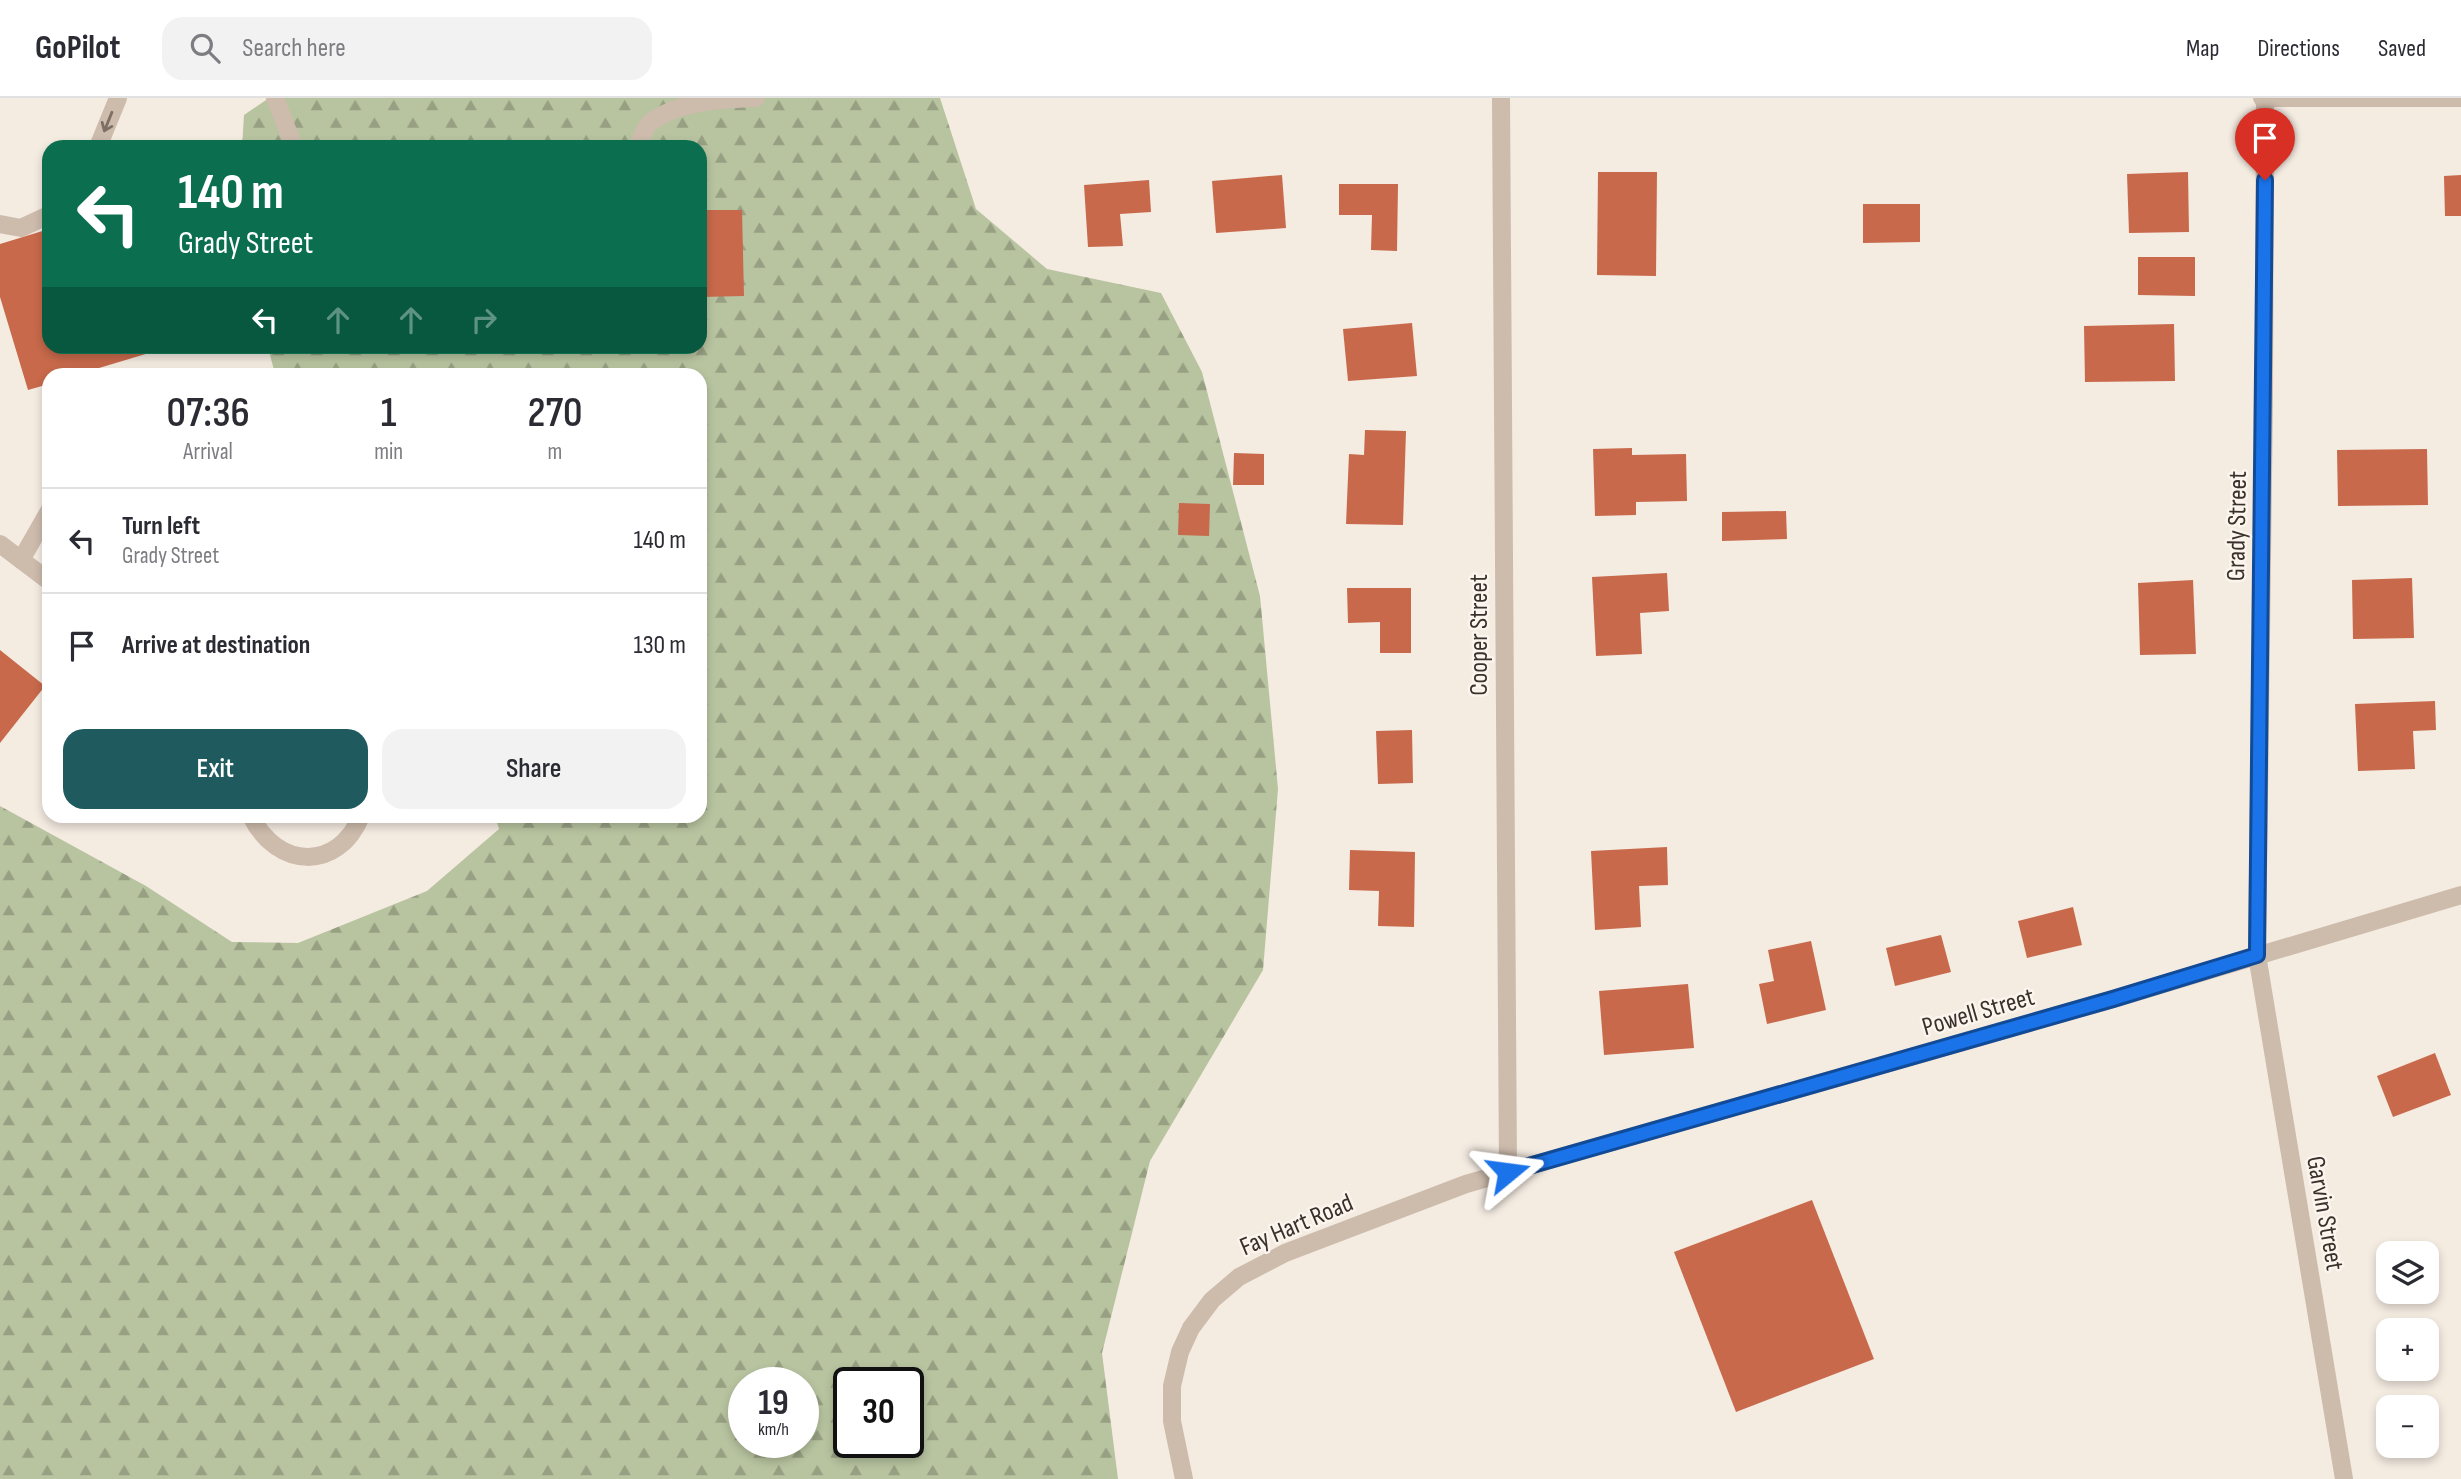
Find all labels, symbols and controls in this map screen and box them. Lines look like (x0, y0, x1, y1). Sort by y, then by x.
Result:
search box (162, 17, 652, 80)
text: GoPilot (35, 28, 120, 68)
icon: search (186, 29, 224, 67)
text: Search here (242, 33, 346, 64)
text: Map (2186, 34, 2219, 63)
text: Directions (2257, 34, 2340, 63)
text: Saved (2378, 34, 2426, 63)
pin (2235, 108, 2295, 180)
one-way arrow (101, 111, 114, 133)
icon: arrive (2246, 119, 2284, 157)
text: 140 m (178, 164, 284, 223)
icon: left (63, 168, 154, 259)
text: Grady Street (178, 224, 313, 263)
icon: left (246, 301, 284, 339)
icon: ahead (319, 301, 357, 339)
icon: ahead (392, 301, 430, 339)
icon: right (465, 301, 503, 339)
text: 07:36 (167, 388, 250, 439)
text: 1 (381, 388, 396, 439)
text: 270 (528, 388, 582, 439)
text: Arrival (183, 438, 233, 466)
text: min (374, 438, 403, 466)
text: m (548, 438, 562, 466)
street label: Grady Street (2221, 471, 2254, 581)
text: Turn left (122, 511, 200, 542)
icon: left (63, 522, 101, 560)
text: 140 m (634, 525, 686, 556)
text: Grady Street (122, 542, 219, 570)
street label: Cooper Street (1464, 574, 1495, 696)
icon: arrive (63, 627, 101, 665)
text: Arrive at destination (122, 630, 310, 661)
text: 130 m (634, 630, 686, 661)
button: Exit (63, 729, 368, 809)
button: Share (382, 729, 686, 809)
street label: Powell Street (1919, 982, 2038, 1043)
position arrow (1471, 1135, 1545, 1209)
street label: Garvin Street (2299, 1154, 2350, 1273)
street label: Fay Hart Road (1235, 1188, 1358, 1263)
map controls (2376, 1241, 2439, 1458)
button: layers (2376, 1241, 2439, 1304)
button: + (2376, 1318, 2439, 1381)
speed limit sign: 30 (833, 1367, 924, 1458)
text: 19 (758, 1382, 789, 1425)
button: − (2376, 1395, 2439, 1458)
text: km/h (758, 1419, 789, 1440)

